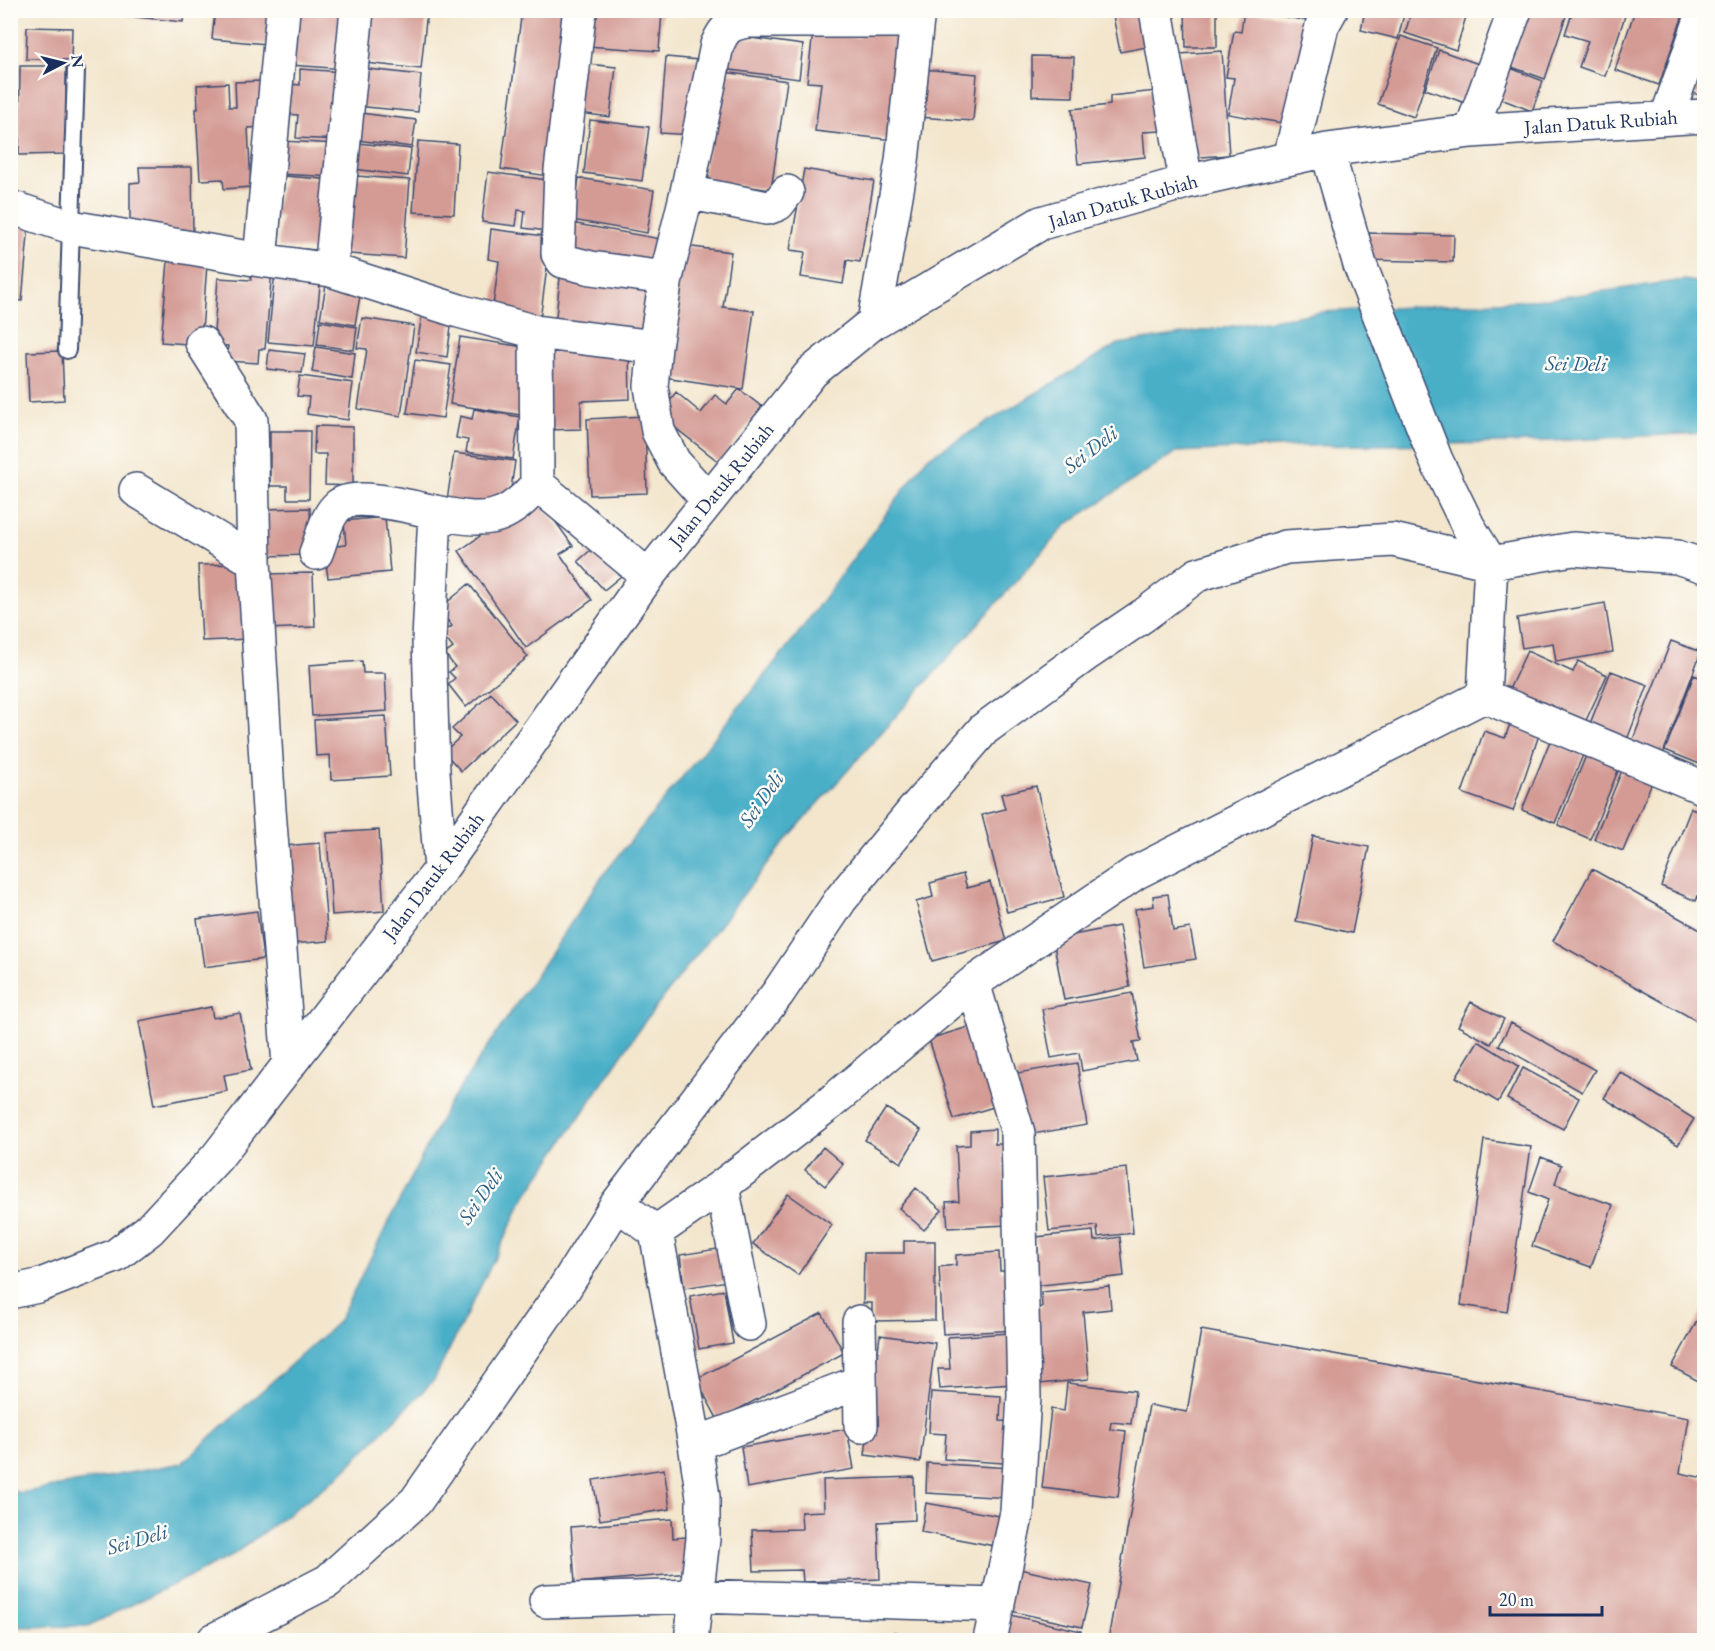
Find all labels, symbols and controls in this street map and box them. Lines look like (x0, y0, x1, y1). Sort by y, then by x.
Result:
north arrow (33, 33, 93, 93)
text: N (66, 54, 89, 69)
street label: Jalan Datuk Rubiah (1521, 104, 1679, 140)
street label: Jalan Datuk Rubiah (1044, 167, 1200, 235)
water label: Sei Deli (1544, 349, 1608, 377)
street label: Jalan Datuk Rubiah (661, 417, 779, 554)
water label: Sei Deli (1056, 419, 1123, 479)
water label: Sei Deli (732, 765, 790, 833)
street label: Jalan Datuk Rubiah (375, 807, 490, 947)
water label: Sei Deli (451, 1162, 509, 1230)
water label: Sei Deli (103, 1517, 171, 1561)
scale bar (1490, 1579, 1602, 1617)
text: 20 m (1499, 1588, 1534, 1611)

